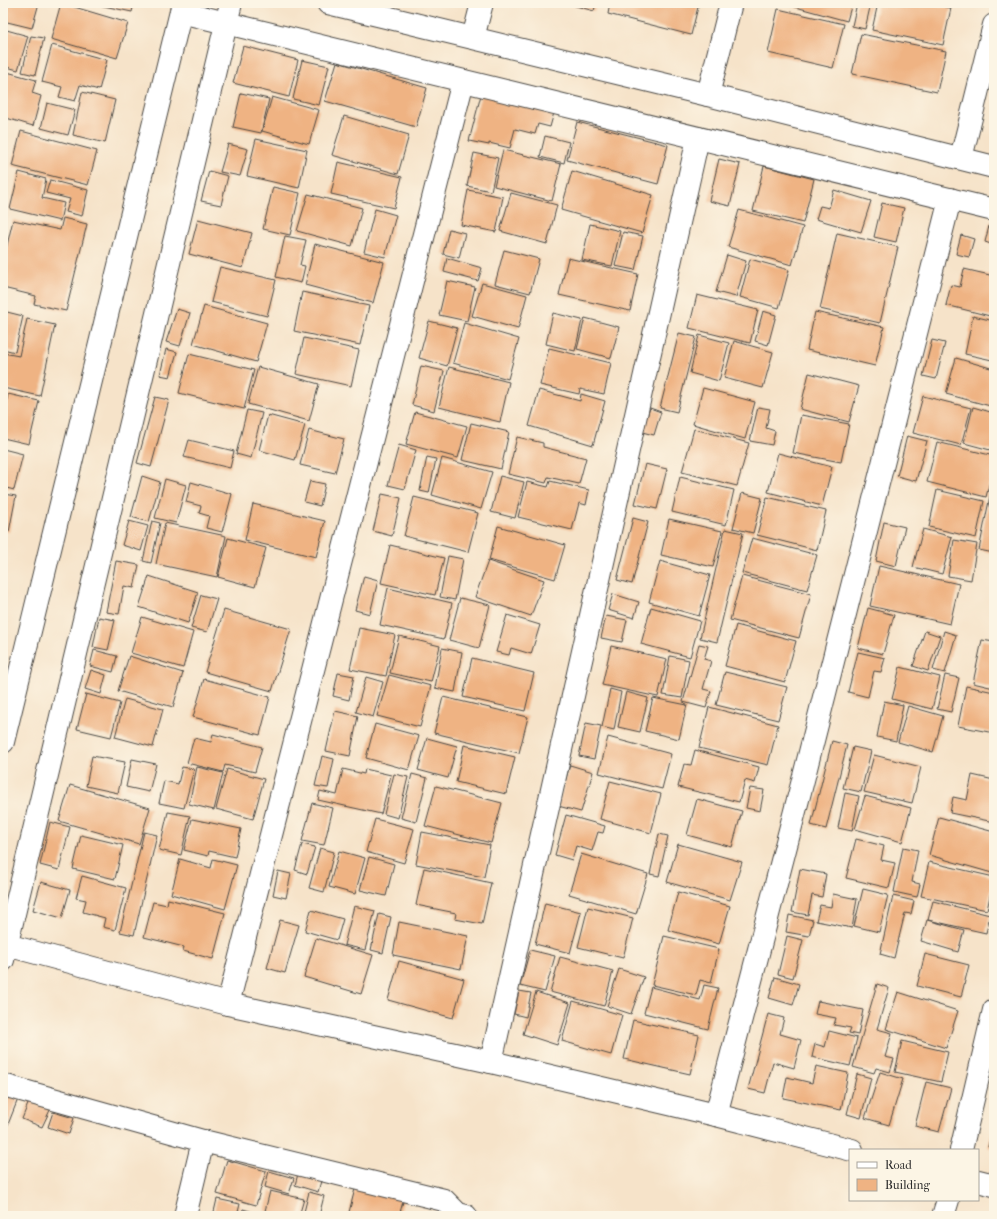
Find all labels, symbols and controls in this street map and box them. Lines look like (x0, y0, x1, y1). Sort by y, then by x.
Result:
legend (849, 1149, 979, 1201)
text: Road (885, 1158, 912, 1172)
text: Building (885, 1178, 930, 1192)

